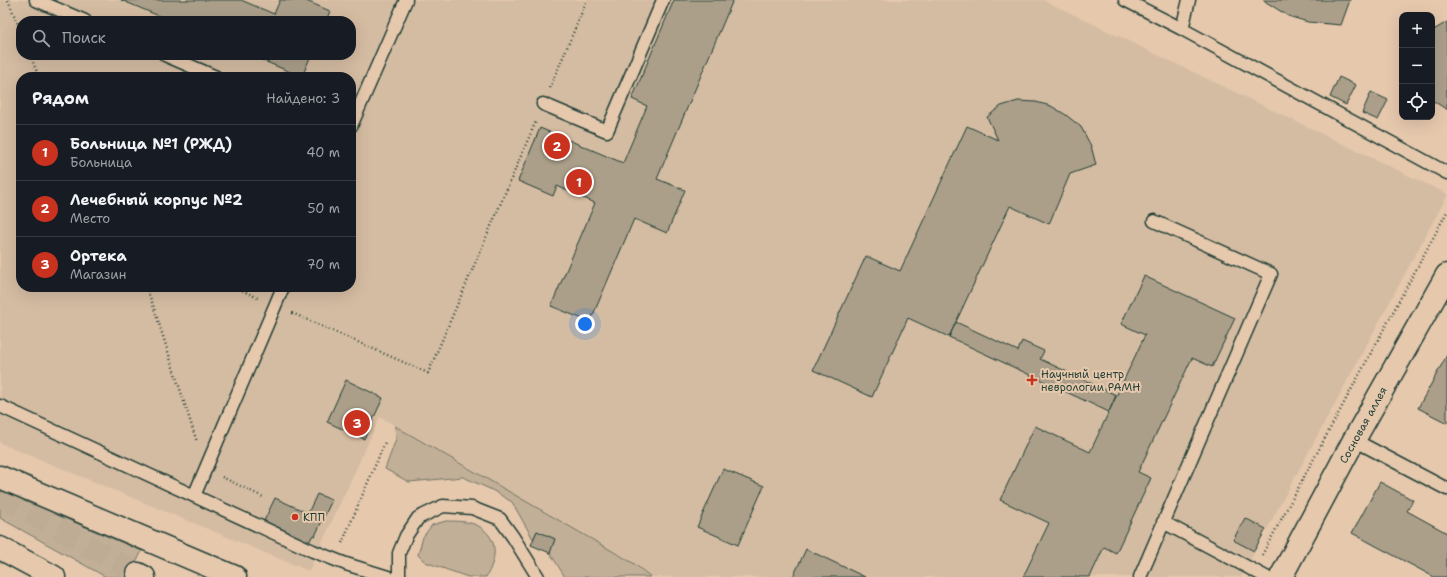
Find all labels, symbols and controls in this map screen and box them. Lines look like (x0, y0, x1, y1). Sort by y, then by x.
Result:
map controls (1399, 12, 1435, 120)
button: + (1399, 12, 1435, 48)
search box (16, 16, 356, 60)
icon: search (30, 27, 52, 49)
text: Поиск (62, 28, 106, 48)
button: − (1399, 48, 1435, 84)
button: locate (1399, 84, 1435, 120)
text: Рядом (32, 87, 89, 109)
text: Найдено: 3 (266, 90, 340, 107)
pin: 2 (544, 131, 570, 161)
text: Больница №1 (РЖД) (70, 134, 232, 154)
text: 1 (42, 144, 48, 161)
text: 40 m (306, 144, 340, 161)
text: Больница (70, 154, 132, 171)
pin: 1 (566, 167, 592, 197)
text: Лечебный корпус №2 (70, 190, 243, 210)
text: 2 (40, 200, 50, 217)
text: 50 m (307, 200, 340, 217)
text: Место (70, 210, 110, 227)
text: Ортека (70, 246, 127, 266)
text: 3 (40, 256, 50, 273)
text: 70 m (306, 256, 340, 273)
text: Магазин (70, 266, 126, 283)
your location (575, 314, 595, 334)
place label: Научный центр неврологии РАМН (1041, 367, 1140, 395)
marker: Научный центр неврологии РАМН (1026, 374, 1038, 386)
street label: Сосновая аллея (1336, 384, 1391, 466)
pin: 3 (344, 408, 370, 438)
place label: КПП (303, 510, 325, 525)
marker: КПП (290, 512, 300, 522)

